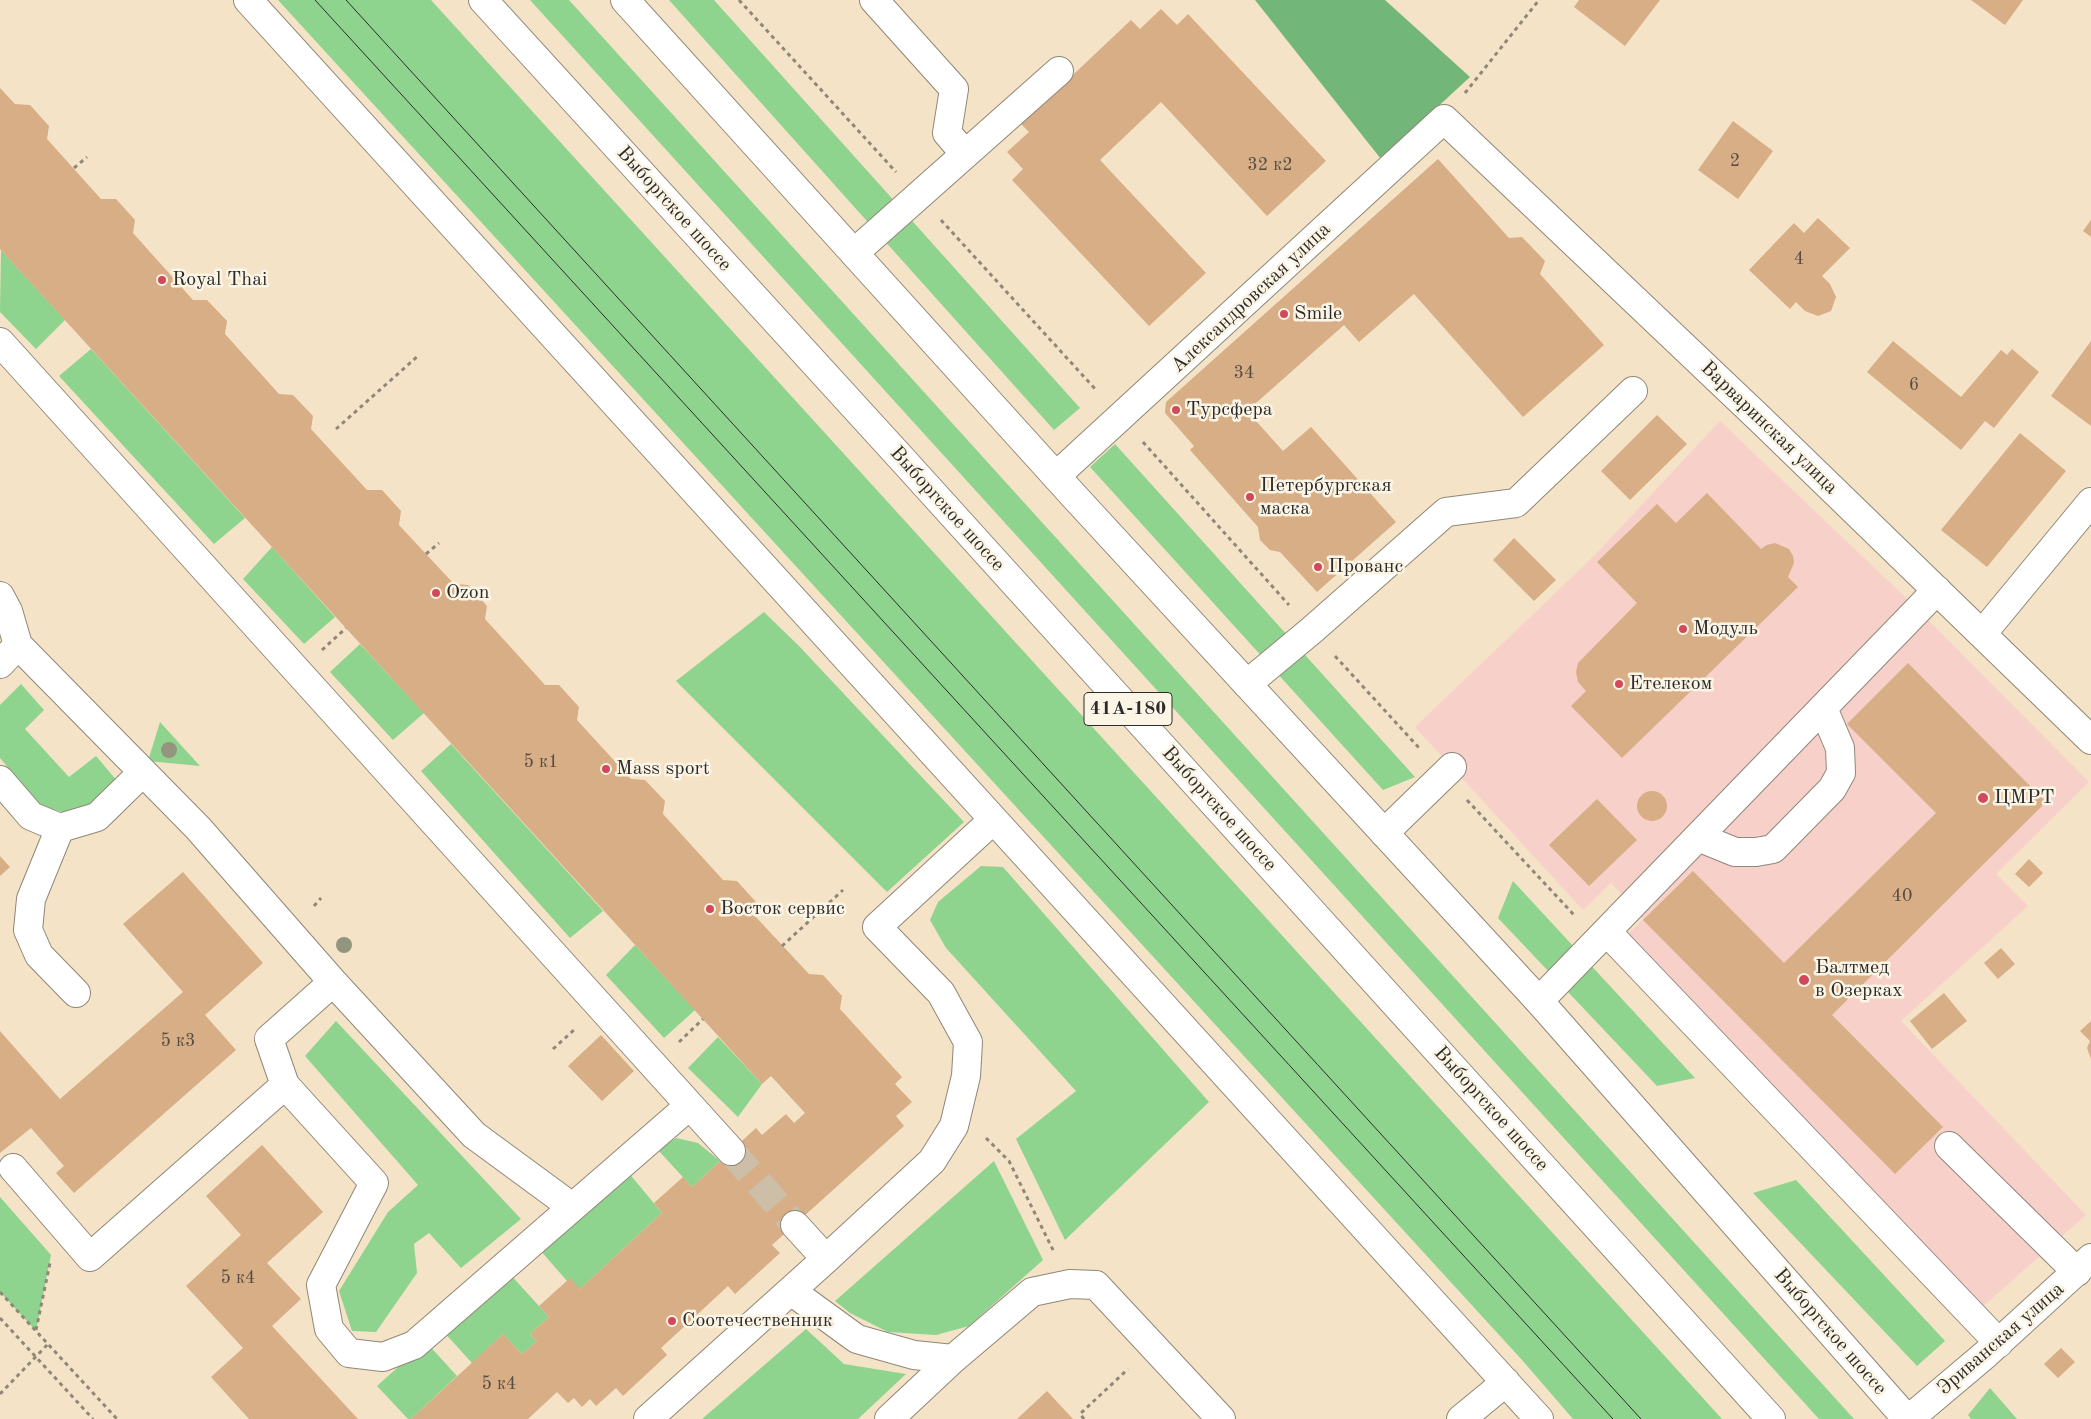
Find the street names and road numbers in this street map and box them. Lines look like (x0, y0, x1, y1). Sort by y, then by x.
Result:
street label: Выборгское шоссе (611, 141, 737, 277)
street label: Александровская улица (1166, 218, 1336, 378)
street label: Варваринская улица (1695, 356, 1843, 500)
street label: Выборгское шоссе (884, 441, 1010, 577)
road number: 41А-180 (1084, 692, 1172, 726)
street label: Выборгское шоссе (1156, 741, 1282, 877)
street label: Выборгское шоссе (1428, 1041, 1554, 1177)
street label: Выборгское шоссе (1768, 1264, 1892, 1400)
street label: Эриванская улица (1933, 1277, 2069, 1401)

